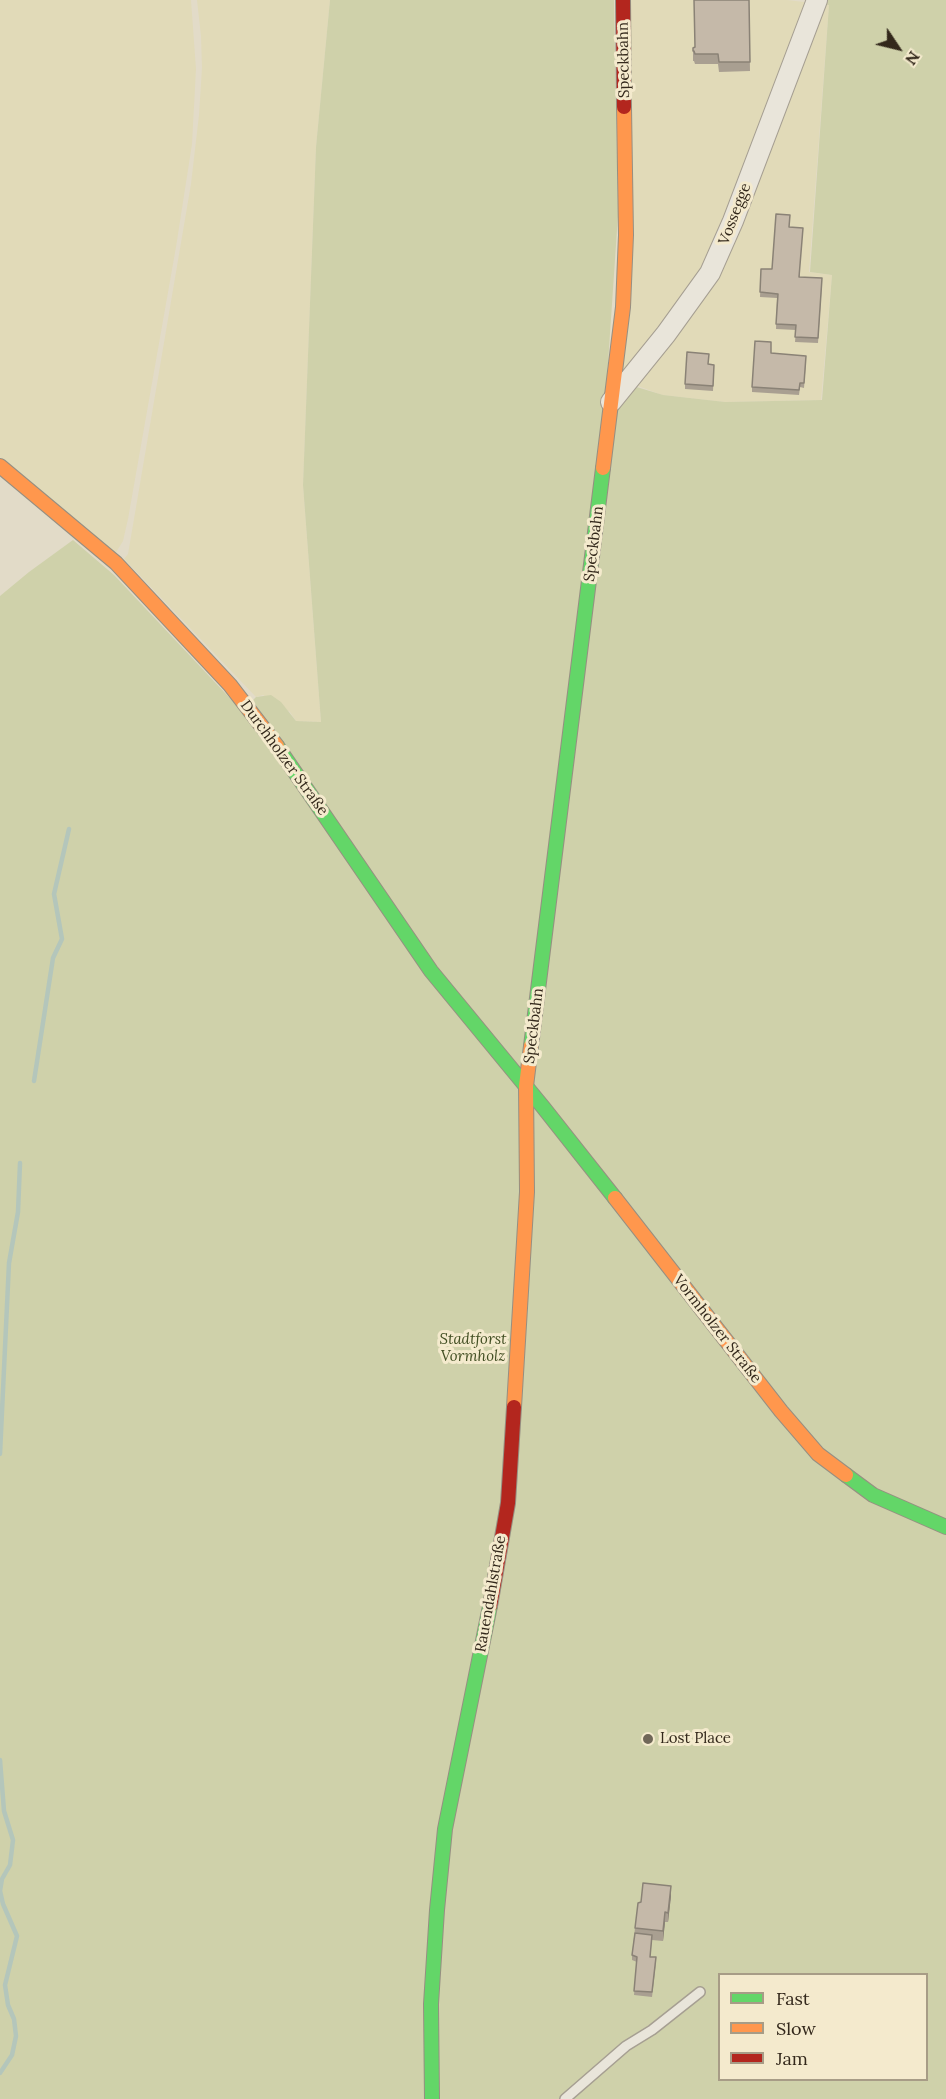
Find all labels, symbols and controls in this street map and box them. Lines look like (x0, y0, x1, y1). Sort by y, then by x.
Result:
north arrow (868, 18, 928, 78)
street label: Speckbahn (614, 22, 634, 98)
text: N (901, 48, 924, 69)
street label: Vossegge (715, 181, 755, 247)
street label: Speckbahn (580, 505, 608, 583)
street label: Durchholzer Straße (236, 697, 332, 819)
street label: Speckbahn (520, 987, 548, 1065)
street label: Vormholzer Straße (669, 1271, 765, 1387)
park label: Stadtforst Vormholz (439, 1331, 507, 1366)
street label: Rauendahlstraße (472, 1534, 510, 1654)
place label: Lost Place (660, 1730, 731, 1748)
marker: Lost Place (641, 1732, 655, 1746)
legend (718, 1973, 928, 2081)
text: Fast (776, 1987, 810, 2010)
text: Slow (776, 2017, 816, 2040)
text: Jam (776, 2047, 808, 2070)

